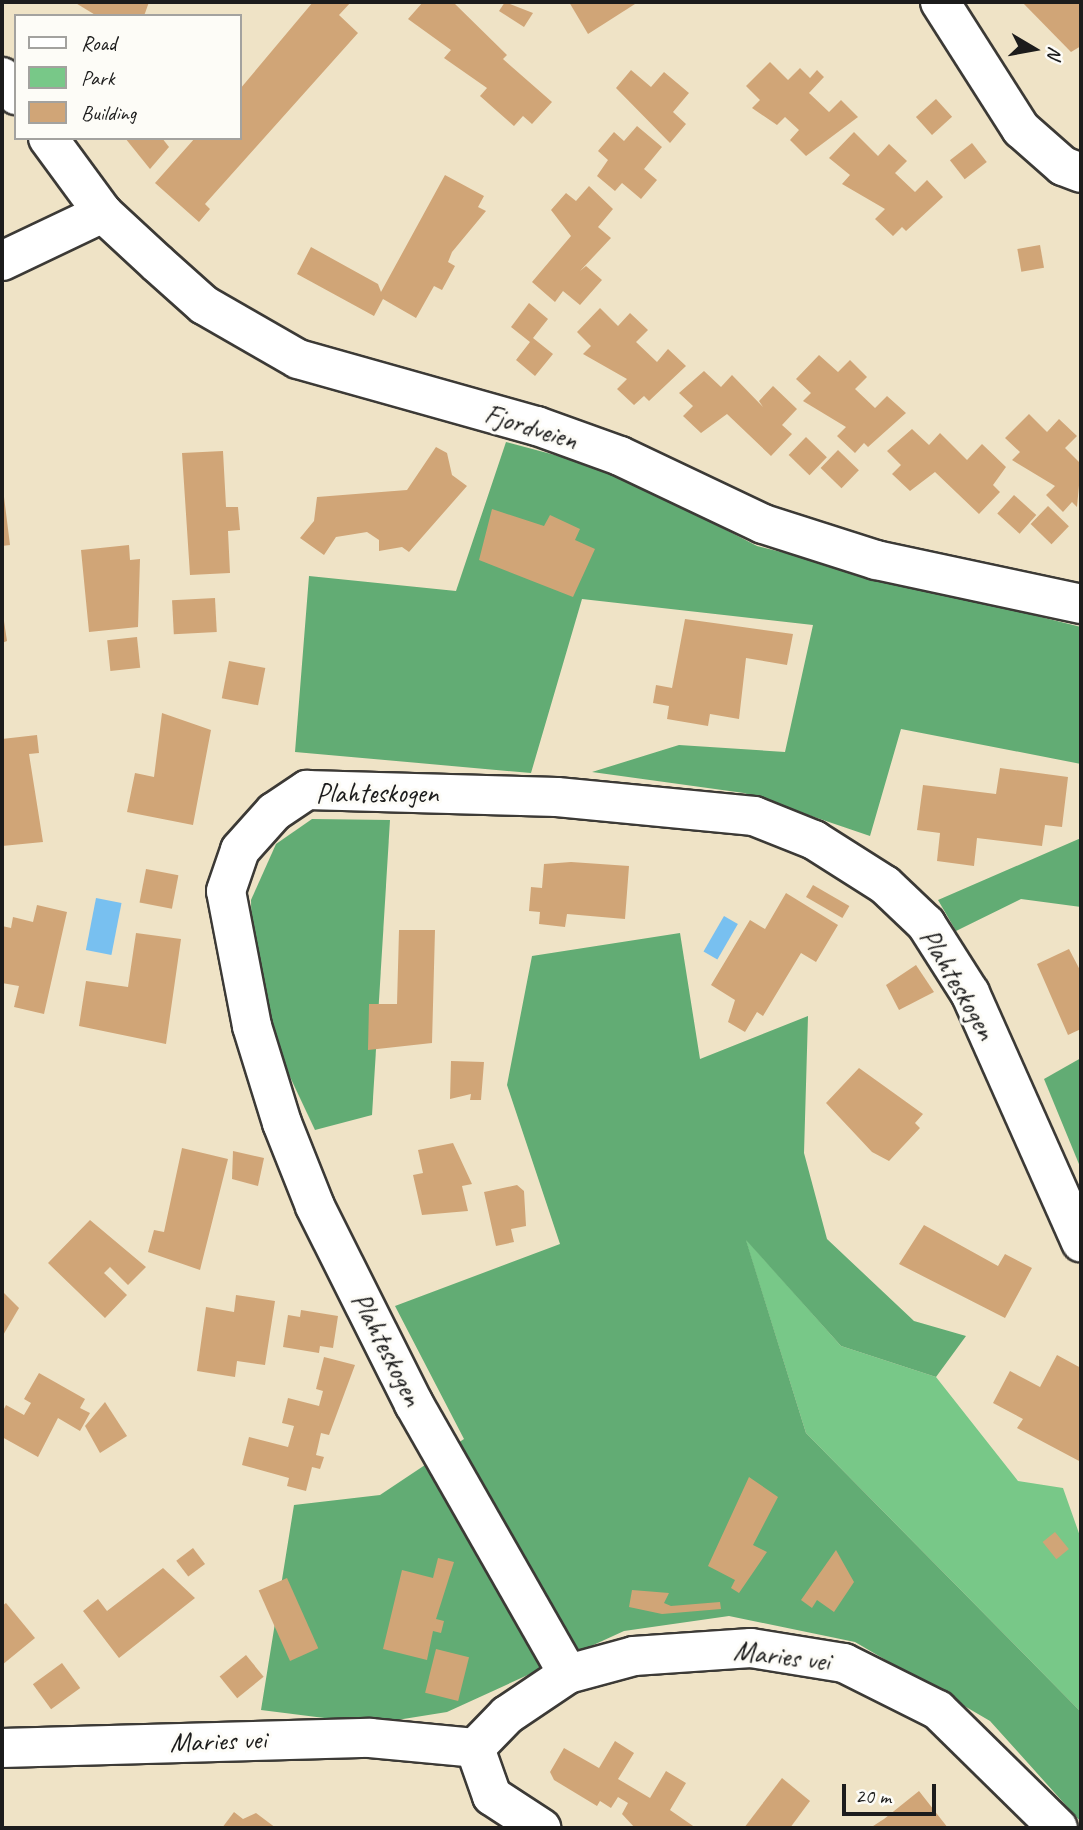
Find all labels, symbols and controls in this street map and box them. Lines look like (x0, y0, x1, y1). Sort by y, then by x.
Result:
legend (14, 14, 242, 140)
north arrow (999, 14, 1069, 84)
text: Road (81, 30, 116, 56)
text: N (1042, 45, 1068, 61)
text: Park (81, 65, 114, 91)
text: Building (81, 100, 136, 126)
street label: Fjordveien (481, 397, 581, 457)
street label: Plahteskogen (316, 776, 438, 810)
street label: Plahteskogen (913, 923, 1003, 1045)
street label: Plahteskogen (344, 1287, 430, 1411)
street label: Maries vei (732, 1633, 832, 1679)
street label: Maries vei (169, 1723, 267, 1759)
scale bar (845, 1770, 940, 1814)
text: 20 m (855, 1783, 891, 1809)

